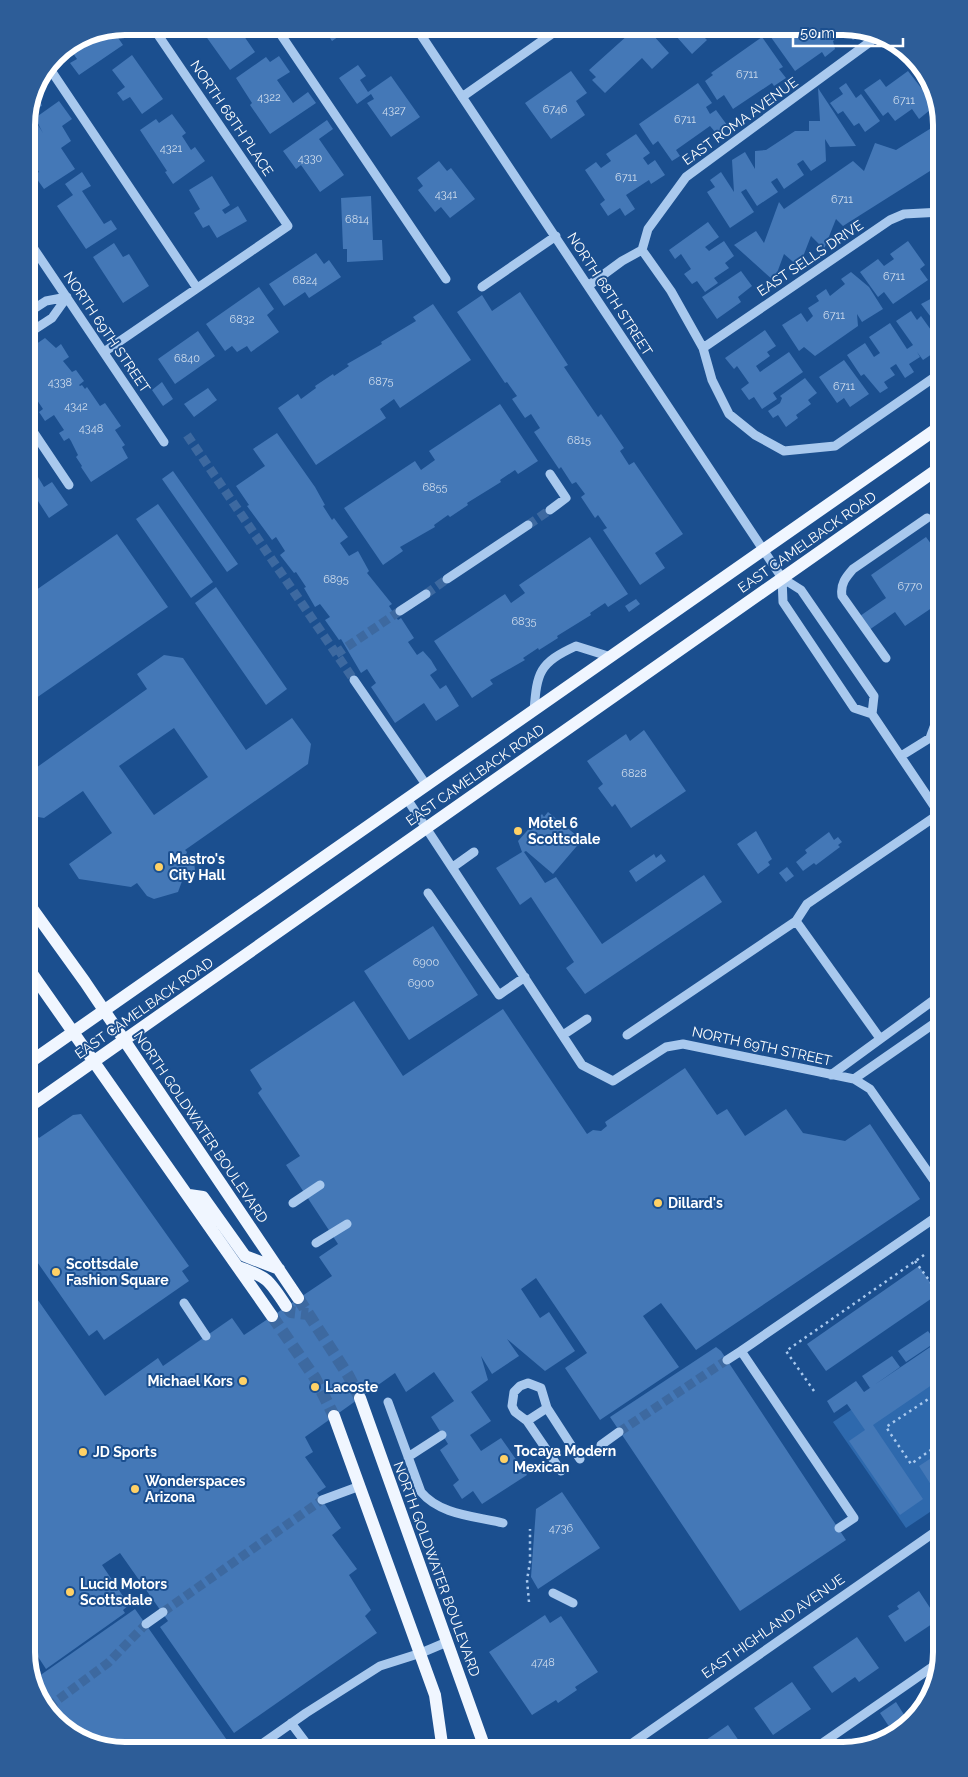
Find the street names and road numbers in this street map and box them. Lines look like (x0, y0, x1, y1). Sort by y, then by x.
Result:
street label: NORTH 68TH PLACE (187, 57, 277, 179)
street label: EAST ROMA AVENUE (679, 74, 801, 168)
street label: EAST SELLS DRIVE (754, 217, 866, 299)
street label: NORTH 68TH STREET (564, 229, 656, 359)
street label: NORTH 69TH STREET (60, 268, 154, 396)
street label: EAST CAMELBACK ROAD (735, 488, 879, 596)
street label: EAST CAMELBACK ROAD (403, 721, 547, 829)
street label: EAST CAMELBACK ROAD (72, 954, 216, 1062)
street label: NORTH 69TH STREET (691, 1023, 834, 1069)
street label: NORTH GOLDWATER BOULEVARD (131, 1028, 271, 1226)
street label: NORTH GOLDWATER BOULEVARD (391, 1459, 483, 1679)
street label: EAST HIGHLAND AVENUE (699, 1571, 847, 1681)

